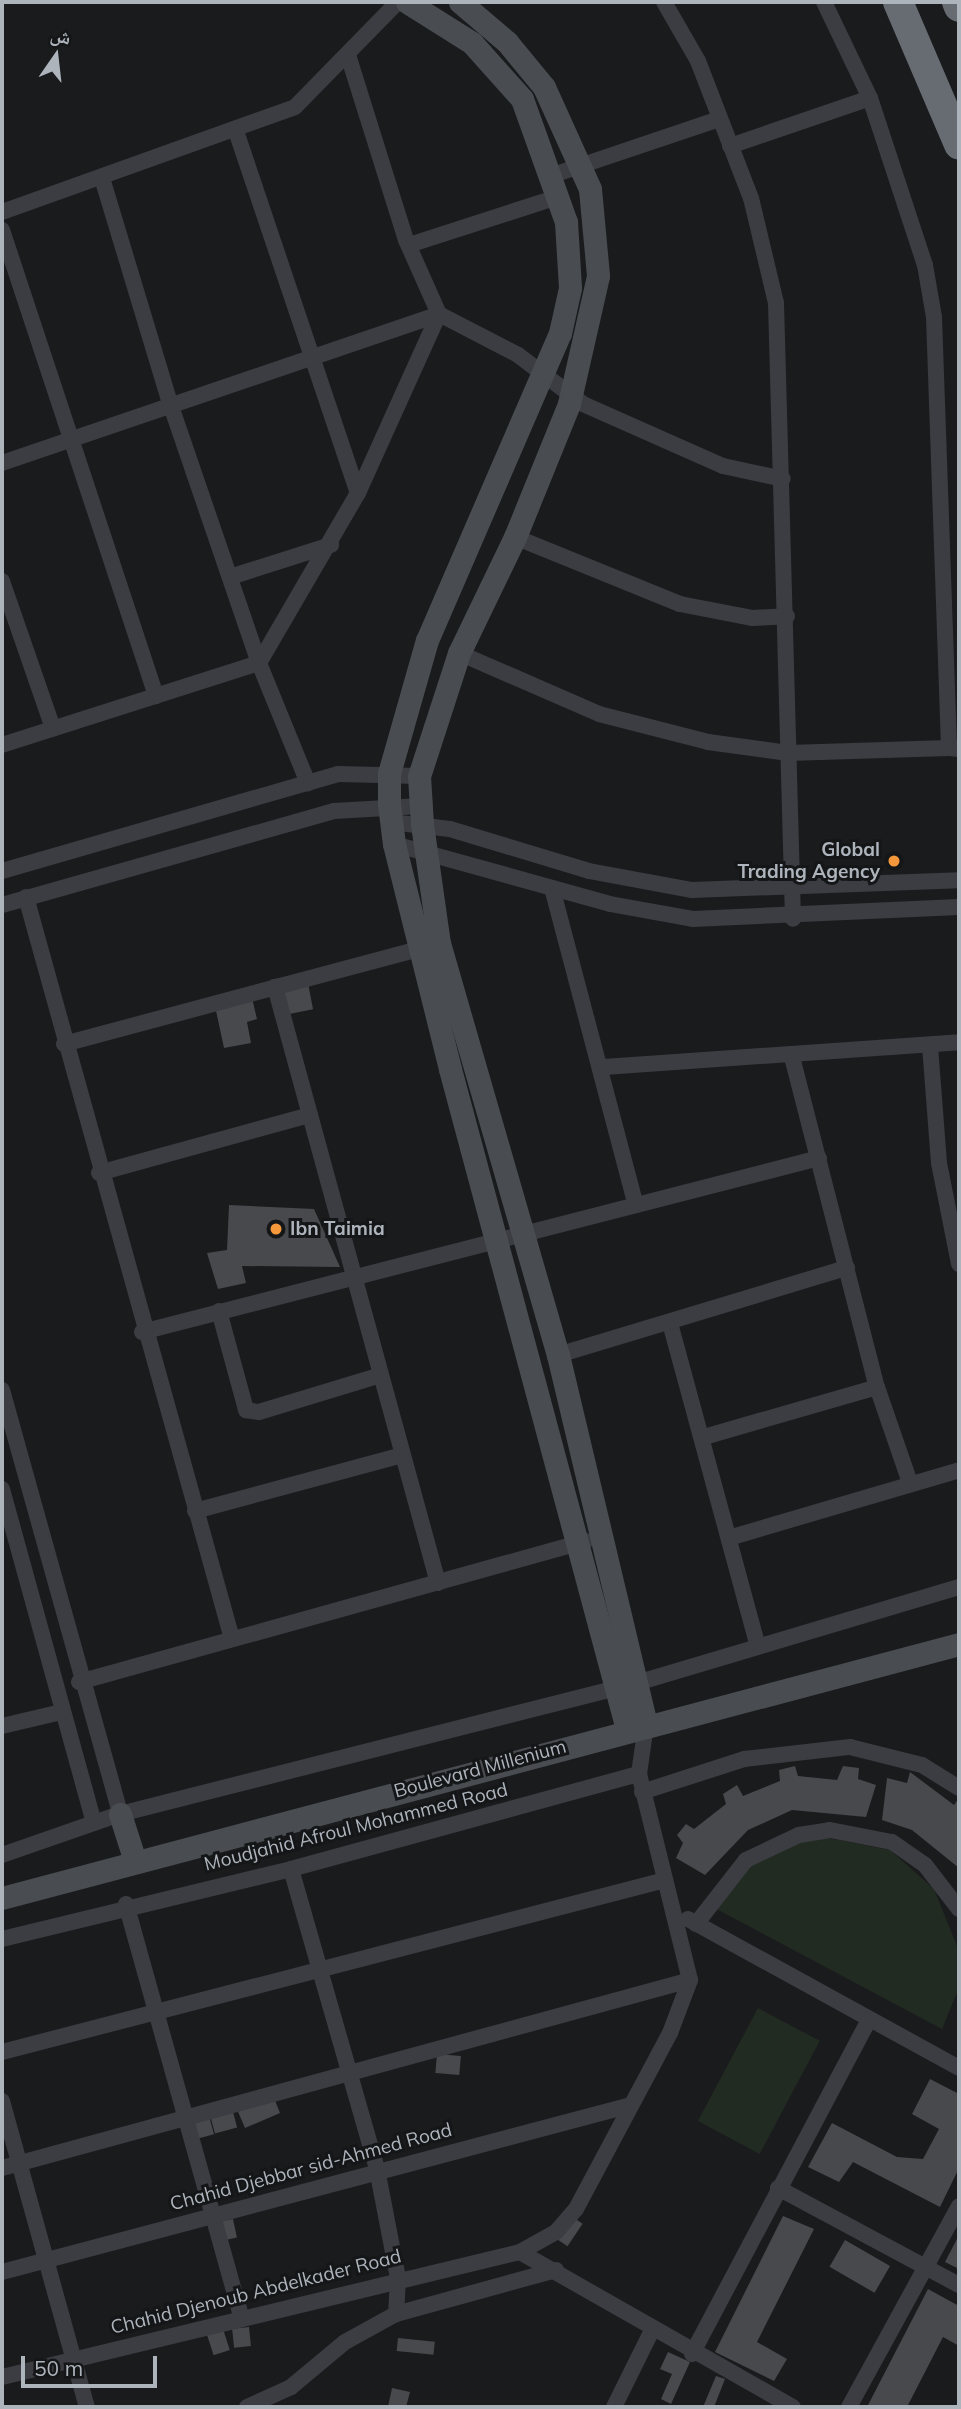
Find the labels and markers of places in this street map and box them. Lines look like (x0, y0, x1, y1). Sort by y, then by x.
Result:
place label: Global Trading Agency (737, 839, 880, 883)
marker: Global Trading Agency (886, 853, 902, 869)
place label: Ibn Taimia (290, 1218, 385, 1240)
marker: Ibn Taimia (268, 1221, 284, 1237)

